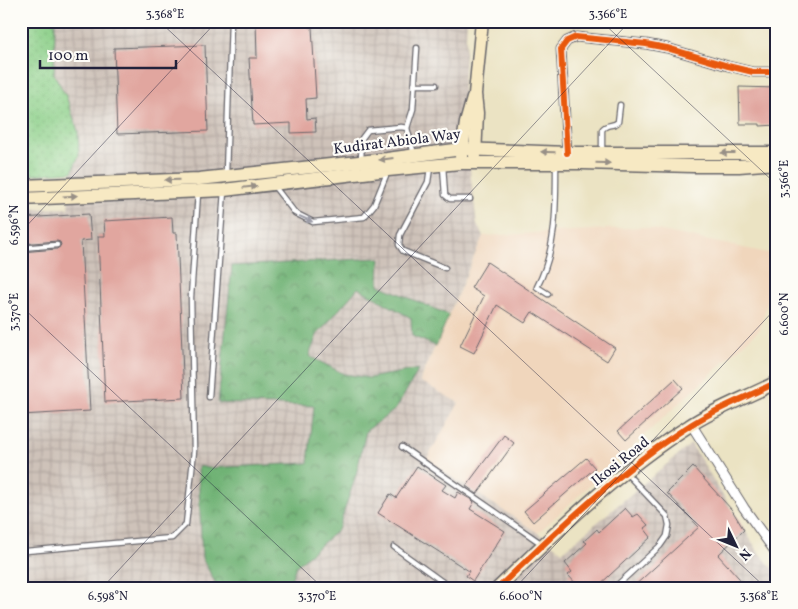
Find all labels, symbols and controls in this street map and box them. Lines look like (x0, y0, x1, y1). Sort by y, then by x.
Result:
text: 3.368°E (146, 7, 184, 23)
text: 3.366°E (589, 7, 627, 23)
scale bar (40, 38, 176, 70)
text: 100 m (48, 46, 88, 67)
street label: Kudirat Abiola Way (332, 124, 462, 161)
one-way arrow (540, 148, 556, 156)
one-way arrow (720, 149, 736, 157)
one-way arrow (378, 155, 394, 163)
one-way arrow (596, 160, 612, 168)
text: 3.366°E (777, 160, 793, 198)
one-way arrow (164, 176, 180, 184)
one-way arrow (242, 183, 258, 191)
one-way arrow (62, 192, 78, 200)
text: 6.596°N (7, 205, 23, 245)
one-way arrow (299, 215, 313, 223)
text: 3.370°E (7, 293, 23, 331)
text: 6.600°N (777, 293, 793, 335)
street label: Ikosi Road (588, 432, 654, 492)
north arrow (710, 522, 760, 572)
text: N (734, 544, 755, 564)
text: 6.598°N (88, 589, 128, 605)
text: 3.370°E (298, 589, 336, 605)
text: 6.600°N (500, 589, 542, 605)
text: 3.368°E (740, 589, 778, 605)

